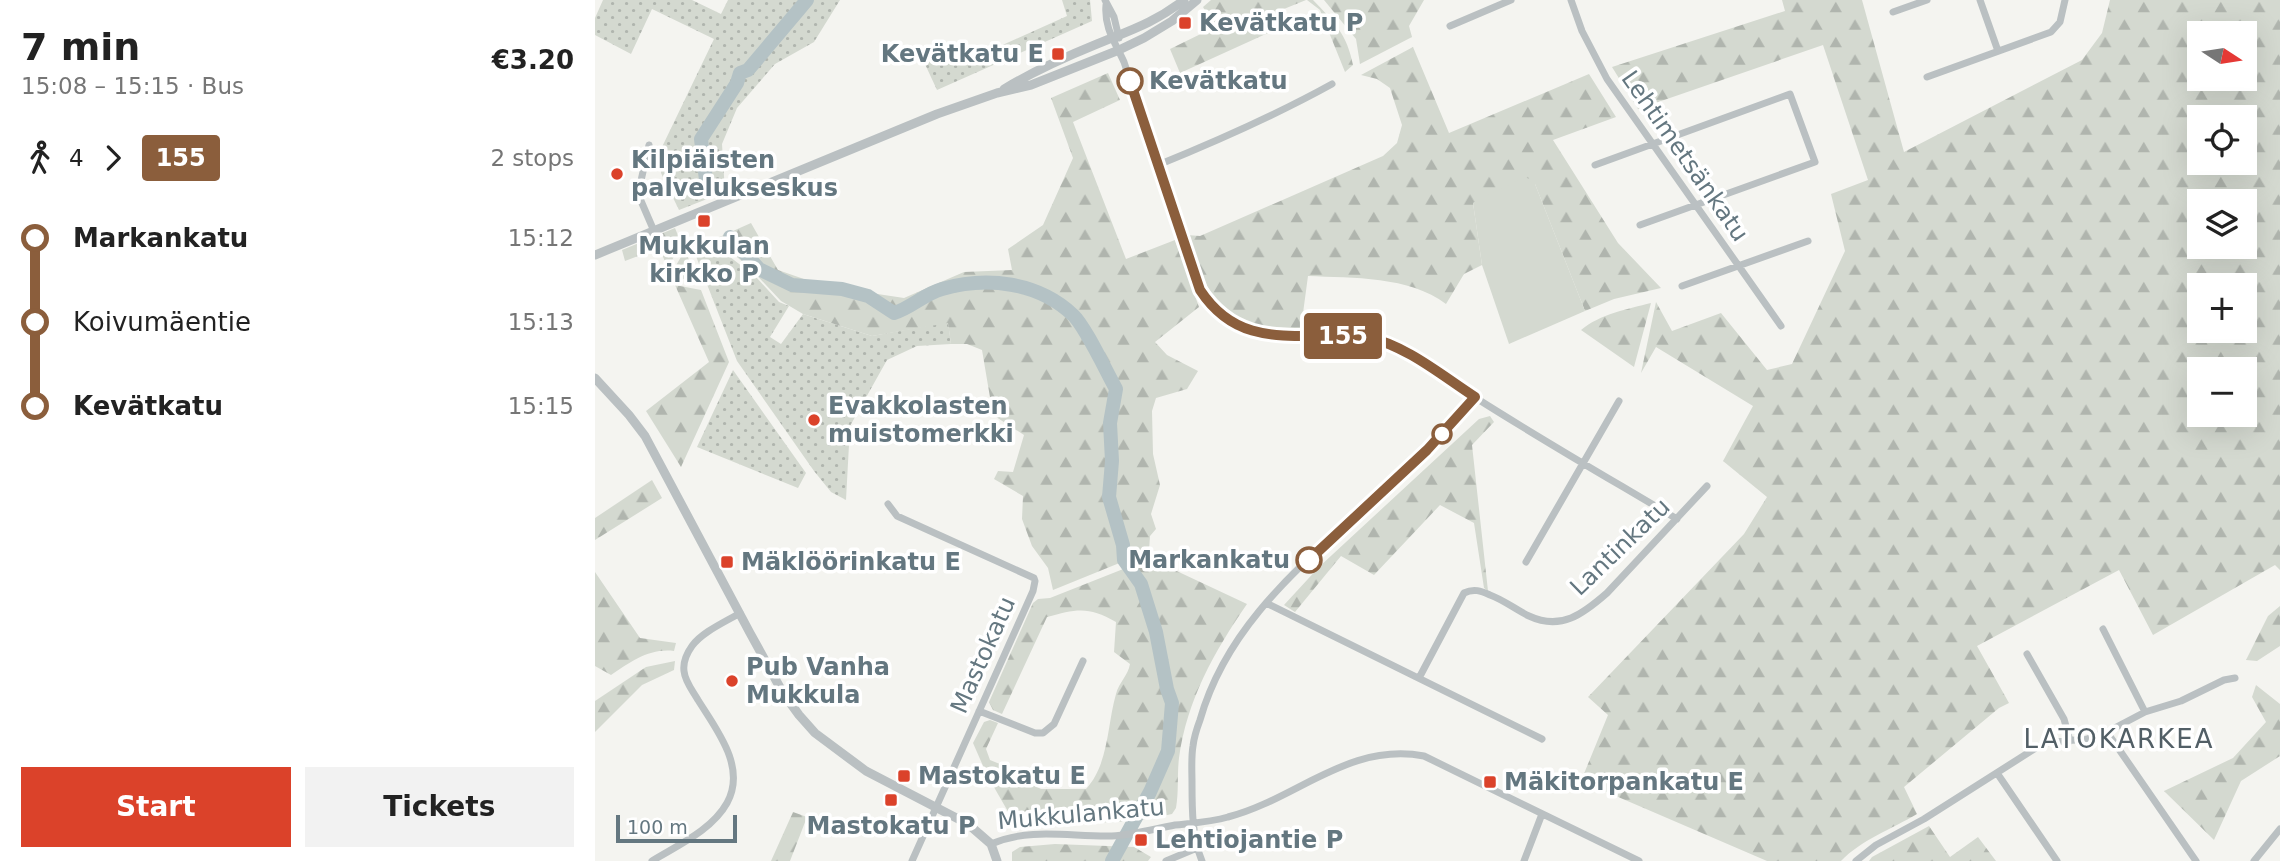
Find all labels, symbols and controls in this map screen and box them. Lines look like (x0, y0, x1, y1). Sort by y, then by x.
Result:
place label: Kevätkatu P (1199, 9, 1363, 37)
marker: Kevätkatu P (1177, 15, 1193, 31)
north arrow (2187, 21, 2257, 91)
map controls (2187, 21, 2257, 427)
text: 7 min (21, 25, 140, 69)
place label: Kevätkatu E (881, 40, 1044, 68)
text: €3.20 (492, 45, 574, 75)
marker: Kevätkatu E (1050, 46, 1066, 62)
street label: Lehtimetsänkatu (1616, 65, 1754, 247)
place label: Kevätkatu (1149, 67, 1287, 95)
marker: Kevätkatu (1117, 68, 1143, 94)
text: 15:08 – 15:15 · Bus (21, 73, 244, 99)
button: locate (2187, 105, 2257, 175)
icon: walk (21, 139, 59, 177)
icon: forward (94, 139, 132, 177)
text: 155 (156, 144, 206, 172)
text: 4 (69, 145, 84, 171)
text: 2 stops (490, 145, 574, 171)
place label: Kilpiäisten palvelukseskus (631, 146, 838, 202)
marker: Kilpiäisten palvelukseskus (609, 166, 625, 182)
button: layers (2187, 189, 2257, 259)
marker: Mukkulan kirkko P (696, 213, 712, 229)
text: Markankatu (73, 223, 248, 253)
text: 15:12 (508, 225, 574, 251)
place label: Mukkulan kirkko P (638, 232, 770, 288)
button: + (2187, 273, 2257, 343)
text: Koivumäentie (73, 307, 251, 337)
text: 15:13 (508, 309, 574, 335)
line badge: 155 (1303, 313, 1383, 359)
text: 155 (1318, 322, 1368, 350)
button: − (2187, 357, 2257, 427)
text: Kevätkatu (73, 391, 223, 421)
place label: Evakkolasten muistomerkki (828, 392, 1014, 448)
text: 15:15 (508, 393, 574, 419)
marker: Evakkolasten muistomerkki (806, 412, 822, 428)
unlabelled marker (1432, 424, 1452, 444)
street label: Lantinkatu (1564, 493, 1676, 601)
place label: Markankatu (1128, 546, 1290, 574)
marker: Markankatu (1296, 547, 1322, 573)
place label: Mäklöörinkatu E (741, 548, 961, 576)
marker: Mäklöörinkatu E (719, 554, 735, 570)
street label: Mastokatu (945, 592, 1021, 718)
place label: Pub Vanha Mukkula (746, 653, 890, 709)
marker: Pub Vanha Mukkula (724, 673, 740, 689)
district label: LATOKARKEA (2024, 724, 2214, 754)
place label: Mastokatu E (918, 762, 1086, 790)
button: Start (21, 767, 291, 847)
button: Tickets (305, 767, 574, 847)
marker: Mastokatu E (896, 768, 912, 784)
place label: Mäkitorpankatu E (1504, 768, 1744, 796)
marker: Mäkitorpankatu E (1482, 774, 1498, 790)
marker: Mastokatu P (883, 792, 899, 808)
street label: Mukkulankatu (996, 793, 1166, 835)
scale bar (616, 812, 737, 844)
place label: Mastokatu P (807, 812, 975, 840)
text: 100 m (627, 816, 688, 838)
place label: Lehtiojantie P (1155, 826, 1343, 854)
marker: Lehtiojantie P (1133, 832, 1149, 848)

